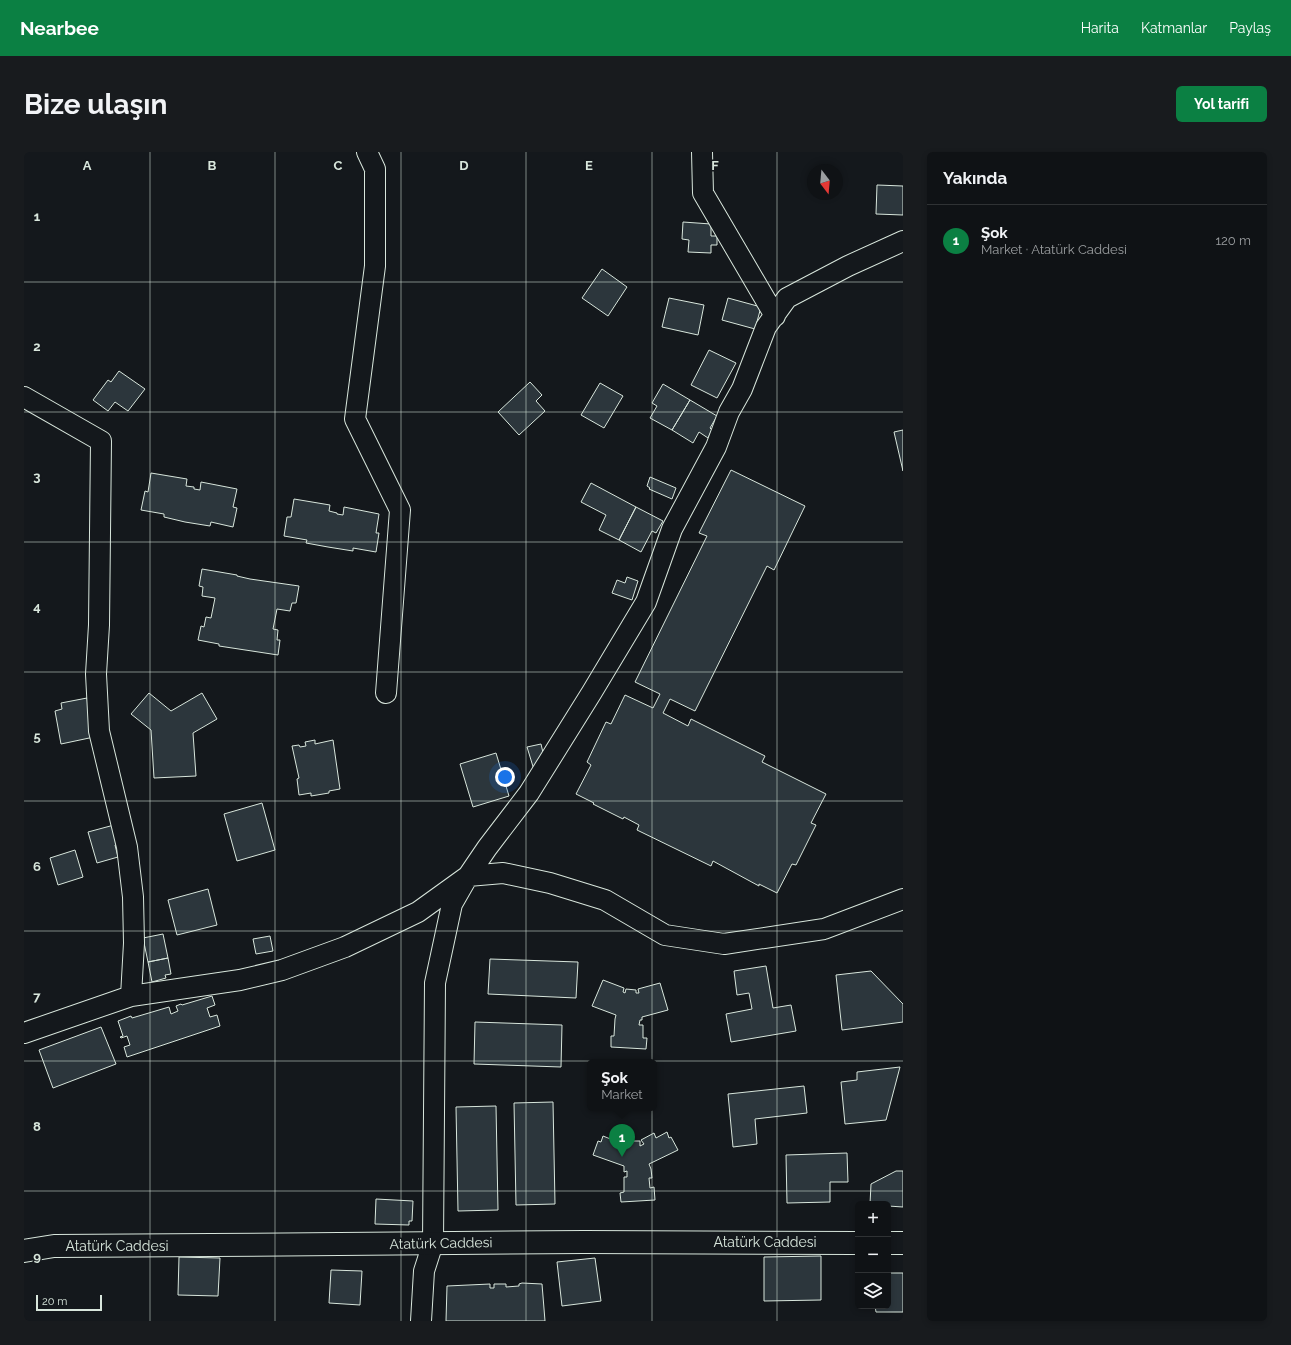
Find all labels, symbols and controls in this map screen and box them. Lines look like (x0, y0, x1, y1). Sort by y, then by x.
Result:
text: Nearbee (20, 17, 99, 39)
text: Harita (1081, 20, 1119, 36)
text: Katmanlar (1141, 20, 1207, 36)
text: Paylaş (1229, 20, 1271, 36)
button: Yol tarifi (1176, 86, 1267, 122)
text: Bize ulaşın (24, 88, 167, 121)
text: A (83, 158, 92, 173)
text: B (208, 158, 217, 173)
text: C (334, 158, 343, 173)
text: D (459, 158, 469, 173)
text: E (585, 158, 593, 173)
text: F (711, 158, 719, 173)
north arrow (807, 164, 843, 200)
text: Yakında (943, 168, 1007, 188)
text: 1 (34, 209, 41, 224)
text: Şok (981, 224, 1008, 242)
text: 1 (953, 233, 959, 248)
text: 120 m (1215, 233, 1251, 248)
text: Market · Atatürk Caddesi (981, 242, 1127, 257)
text: 2 (33, 339, 41, 354)
text: 3 (33, 469, 41, 484)
text: 4 (33, 599, 41, 614)
text: 5 (33, 729, 41, 744)
your location (495, 767, 515, 787)
text: 6 (33, 859, 41, 874)
text: 7 (33, 989, 41, 1004)
popup (587, 1059, 657, 1111)
text: Şok (601, 1069, 628, 1087)
text: Market (601, 1087, 643, 1102)
text: 8 (33, 1119, 41, 1134)
pin: 1 (609, 1124, 635, 1157)
map controls (855, 1201, 891, 1309)
button: + (855, 1201, 891, 1237)
street label: Atatürk Caddesi (389, 1234, 493, 1252)
street label: Atatürk Caddesi (713, 1234, 817, 1250)
button: − (855, 1237, 891, 1273)
street label: Atatürk Caddesi (65, 1238, 169, 1254)
text: 9 (33, 1249, 41, 1264)
button: layers (855, 1273, 891, 1309)
scale bar (36, 1293, 102, 1312)
text: 20 m (42, 1295, 67, 1308)

